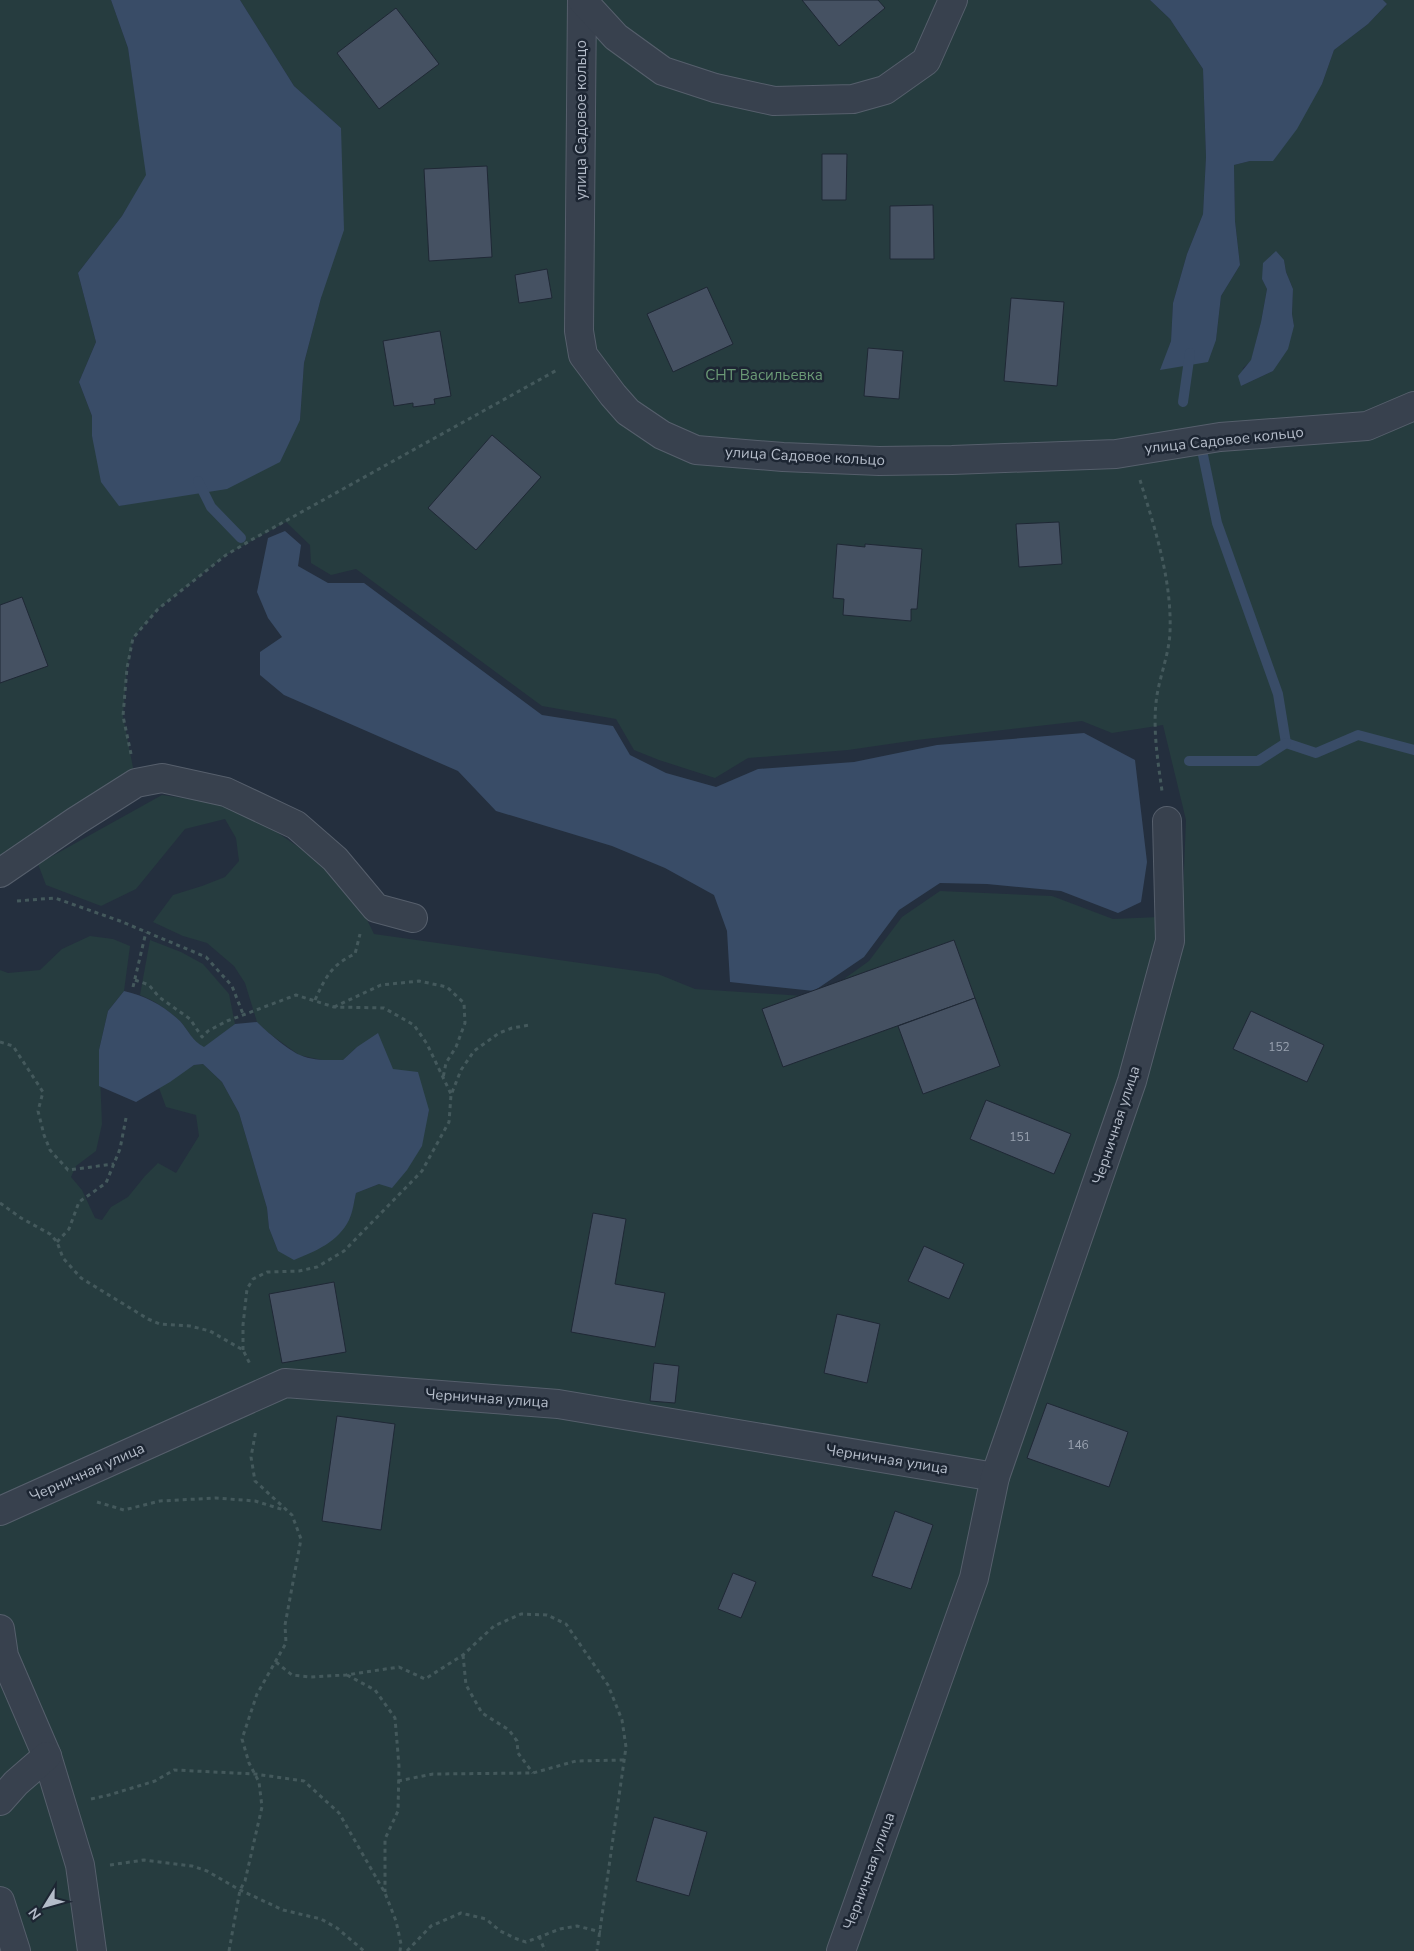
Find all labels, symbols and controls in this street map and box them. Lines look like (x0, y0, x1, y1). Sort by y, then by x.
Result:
street label: улица Садовое кольцо (571, 40, 591, 200)
park label: СНТ Васильевка (705, 365, 823, 385)
street label: улица Садовое кольцо (1143, 422, 1305, 458)
street label: улица Садовое кольцо (725, 442, 885, 470)
house number: 152 (1268, 1039, 1290, 1055)
street label: Черничная улица (1087, 1063, 1145, 1187)
house number: 151 (1009, 1129, 1031, 1145)
street label: Черничная улица (425, 1384, 549, 1412)
house number: 146 (1067, 1437, 1089, 1453)
street label: Черничная улица (26, 1438, 148, 1506)
street label: Черничная улица (824, 1439, 950, 1479)
street label: Черничная улица (838, 1809, 900, 1933)
north arrow (20, 1881, 70, 1931)
text: N (24, 1904, 46, 1923)

